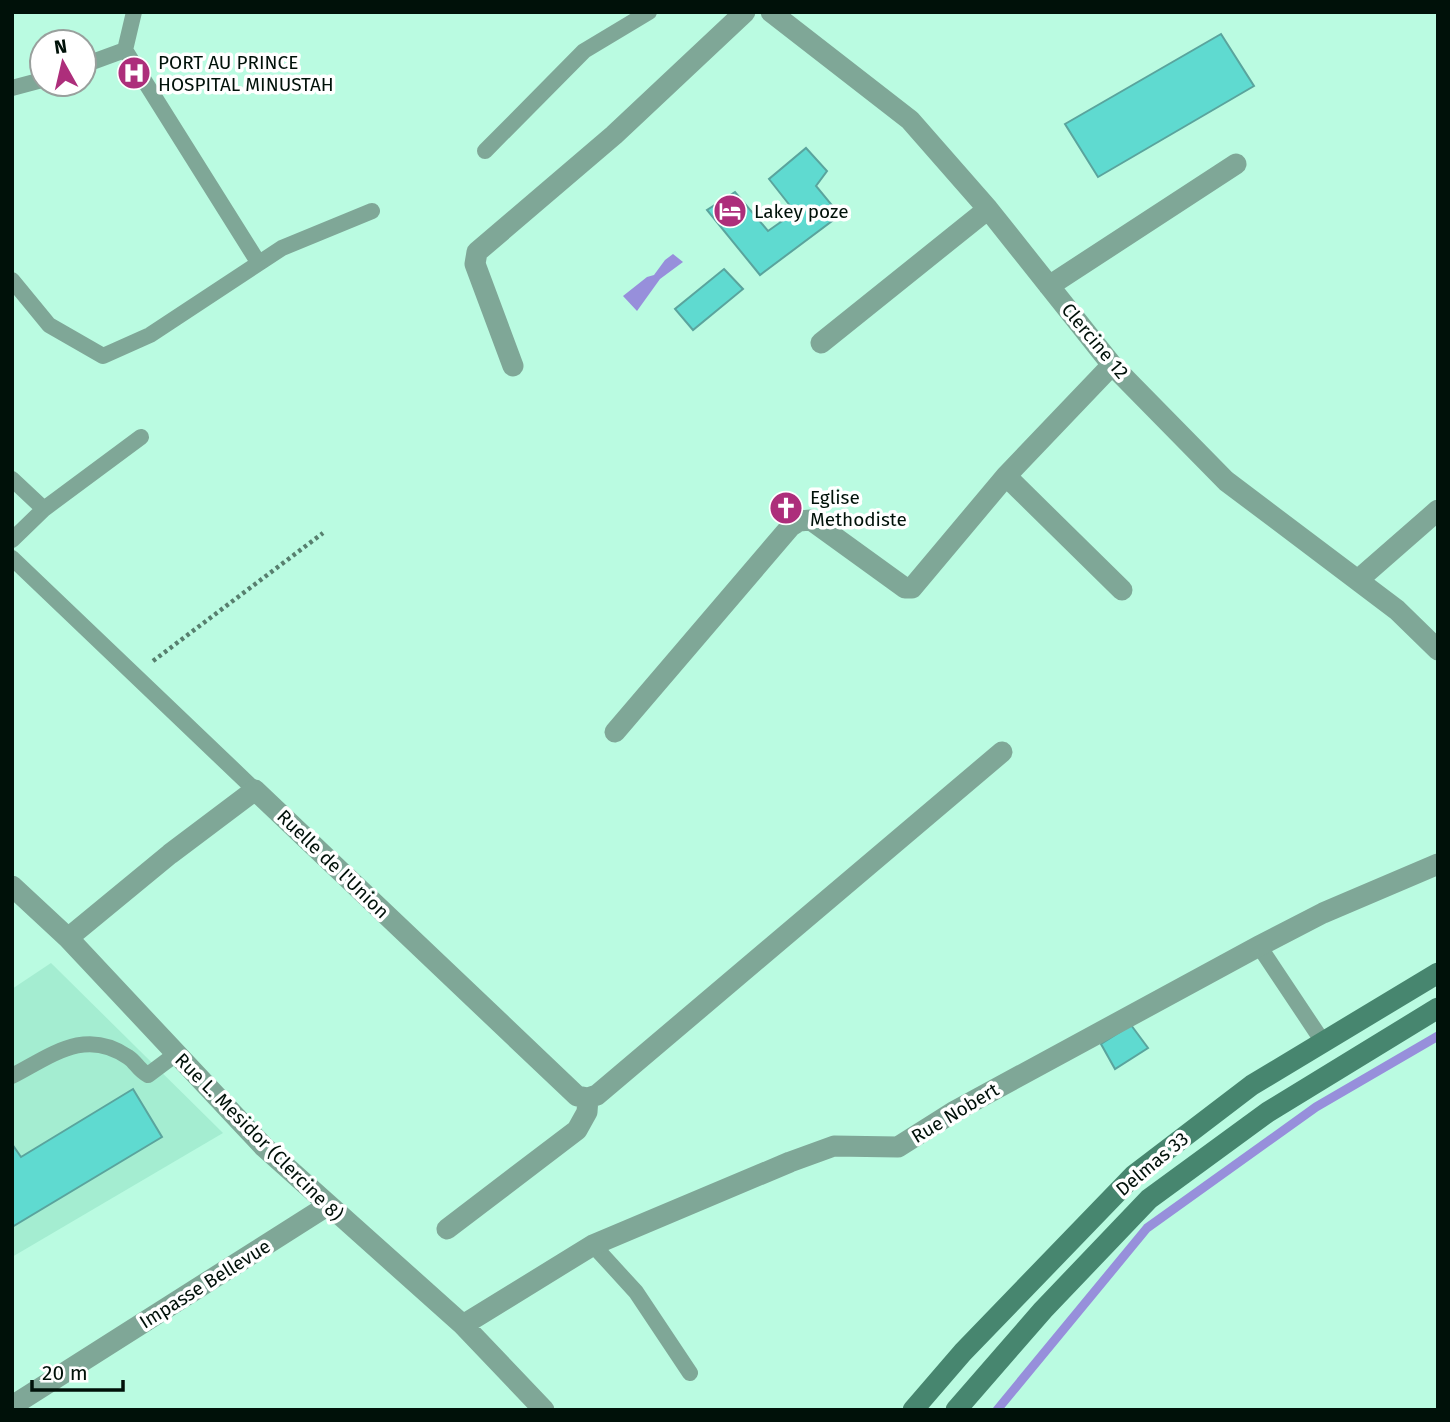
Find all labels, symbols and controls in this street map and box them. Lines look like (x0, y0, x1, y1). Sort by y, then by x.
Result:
north arrow (28, 28, 98, 98)
text: N (53, 34, 69, 59)
place label: PORT AU PRINCE HOSPITAL MINUSTAH (158, 51, 334, 96)
hospital icon: PORT AU PRINCE HOSPITAL MINUSTAH (115, 54, 153, 92)
hotel icon: Lakey poze (711, 192, 749, 230)
place label: Lakey poze (754, 200, 849, 223)
street label: Clercine 12 (1057, 299, 1133, 383)
place label: Eglise Methodiste (810, 486, 907, 531)
church icon: Eglise Methodiste (767, 489, 805, 527)
street label: Ruelle de l'Union (272, 805, 394, 923)
street label: Rue L. Mesidor (Clercine 8) (170, 1048, 348, 1226)
street label: Rue Nobert (907, 1078, 1003, 1148)
street label: Delmas 33 (1111, 1127, 1193, 1201)
street label: Impasse Bellevue (135, 1234, 275, 1334)
scale bar (32, 1348, 122, 1392)
text: 20 m (42, 1360, 88, 1386)

